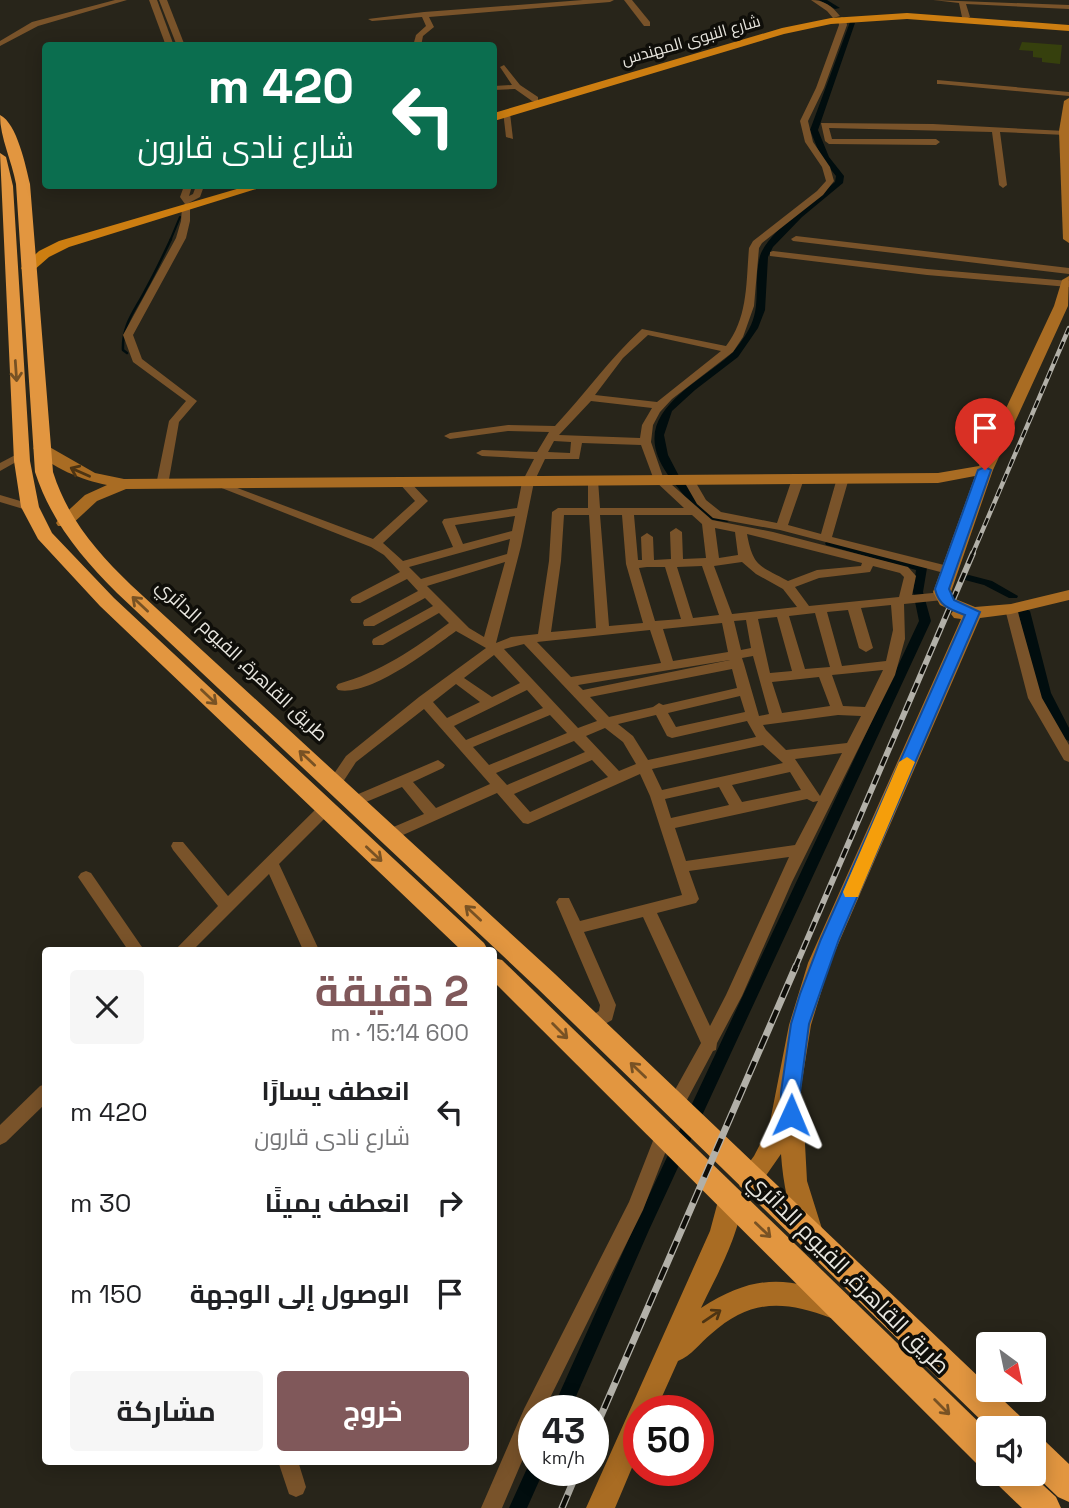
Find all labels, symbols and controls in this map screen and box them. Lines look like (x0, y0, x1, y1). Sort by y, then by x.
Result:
street label: شارع النبوى المهندس (619, 10, 763, 71)
text: 420 m (208, 55, 354, 117)
icon: left (378, 70, 469, 161)
text: شارع نادى قارون (137, 127, 354, 167)
one-way arrow (10, 360, 23, 382)
pin (955, 398, 1015, 470)
icon: arrive (966, 409, 1004, 447)
one-way arrow (70, 465, 92, 478)
street label: طريق القاهرة, الفيوم الدائري (149, 574, 333, 748)
one-way arrow (132, 595, 149, 612)
one-way arrow (199, 688, 217, 705)
one-way arrow (299, 750, 316, 767)
one-way arrow (365, 845, 382, 862)
one-way arrow (465, 905, 482, 922)
text: 2 دقيقة (315, 965, 469, 1018)
button: close (70, 970, 144, 1044)
text: 600 m · 15:14 (330, 1018, 469, 1048)
one-way arrow (552, 1022, 569, 1039)
one-way arrow (630, 1062, 647, 1079)
text: انعطف يسارًا (262, 1074, 410, 1108)
position arrow (754, 1078, 828, 1152)
icon: left (431, 1093, 469, 1131)
text: 420 m (70, 1095, 148, 1129)
text: شارع نادى قارون (254, 1122, 410, 1152)
street label: طريق القاهرة, الفيوم الدائري (739, 1165, 957, 1383)
icon: right (431, 1184, 469, 1222)
text: 30 m (70, 1186, 131, 1220)
text: انعطف يمينًا (265, 1186, 410, 1220)
one-way arrow (754, 1222, 771, 1239)
icon: arrive (431, 1275, 469, 1313)
text: 150 m (70, 1277, 142, 1311)
text: الوصول إلى الوجهة (190, 1277, 410, 1311)
one-way arrow (702, 1309, 721, 1323)
north arrow (976, 1332, 1046, 1402)
map controls (976, 1332, 1046, 1486)
button: مشاركة (70, 1371, 263, 1451)
button: خروج (277, 1371, 469, 1451)
speed limit sign: 50 (623, 1395, 714, 1486)
one-way arrow (934, 1399, 951, 1416)
text: 43 (542, 1409, 585, 1453)
button: sound (976, 1416, 1046, 1486)
text: km/h (542, 1446, 585, 1469)

